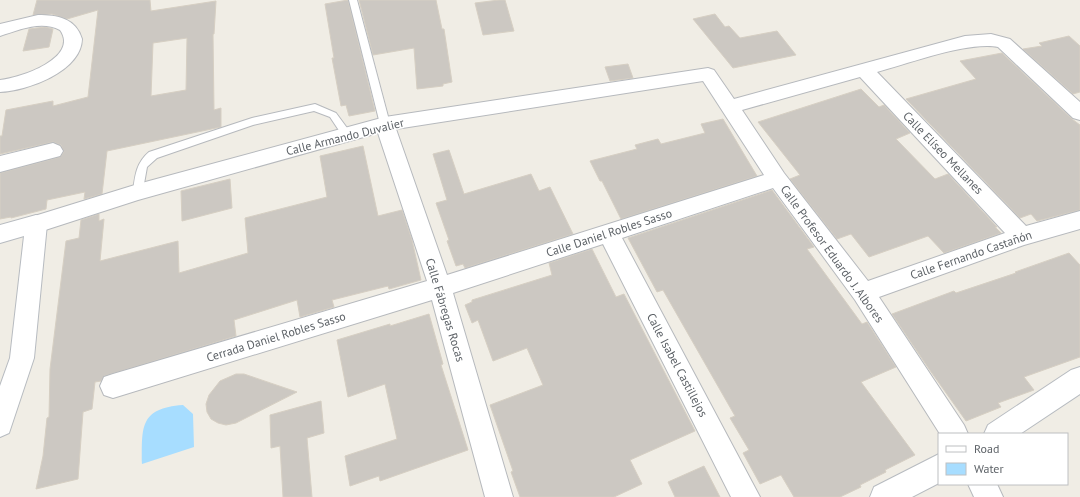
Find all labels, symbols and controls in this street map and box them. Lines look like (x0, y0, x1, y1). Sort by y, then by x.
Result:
street label: Calle Elíseo Mellanes (900, 108, 987, 197)
street label: Calle Armando Duvalier (284, 115, 405, 158)
street label: Calle Profesor Eduardo J. Albores (777, 182, 887, 325)
street label: Calle Daniel Robles Sasso (544, 205, 674, 260)
street label: Calle Fernando Castañón (908, 227, 1034, 282)
street label: Calle Fábregas Rocas (423, 256, 468, 364)
street label: Cerrada Daniel Robles Sasso (204, 308, 347, 365)
street label: Calle Isabel Castillejos (644, 310, 711, 419)
legend (938, 433, 1068, 485)
text: Road (974, 441, 999, 456)
text: Water (974, 461, 1004, 476)

